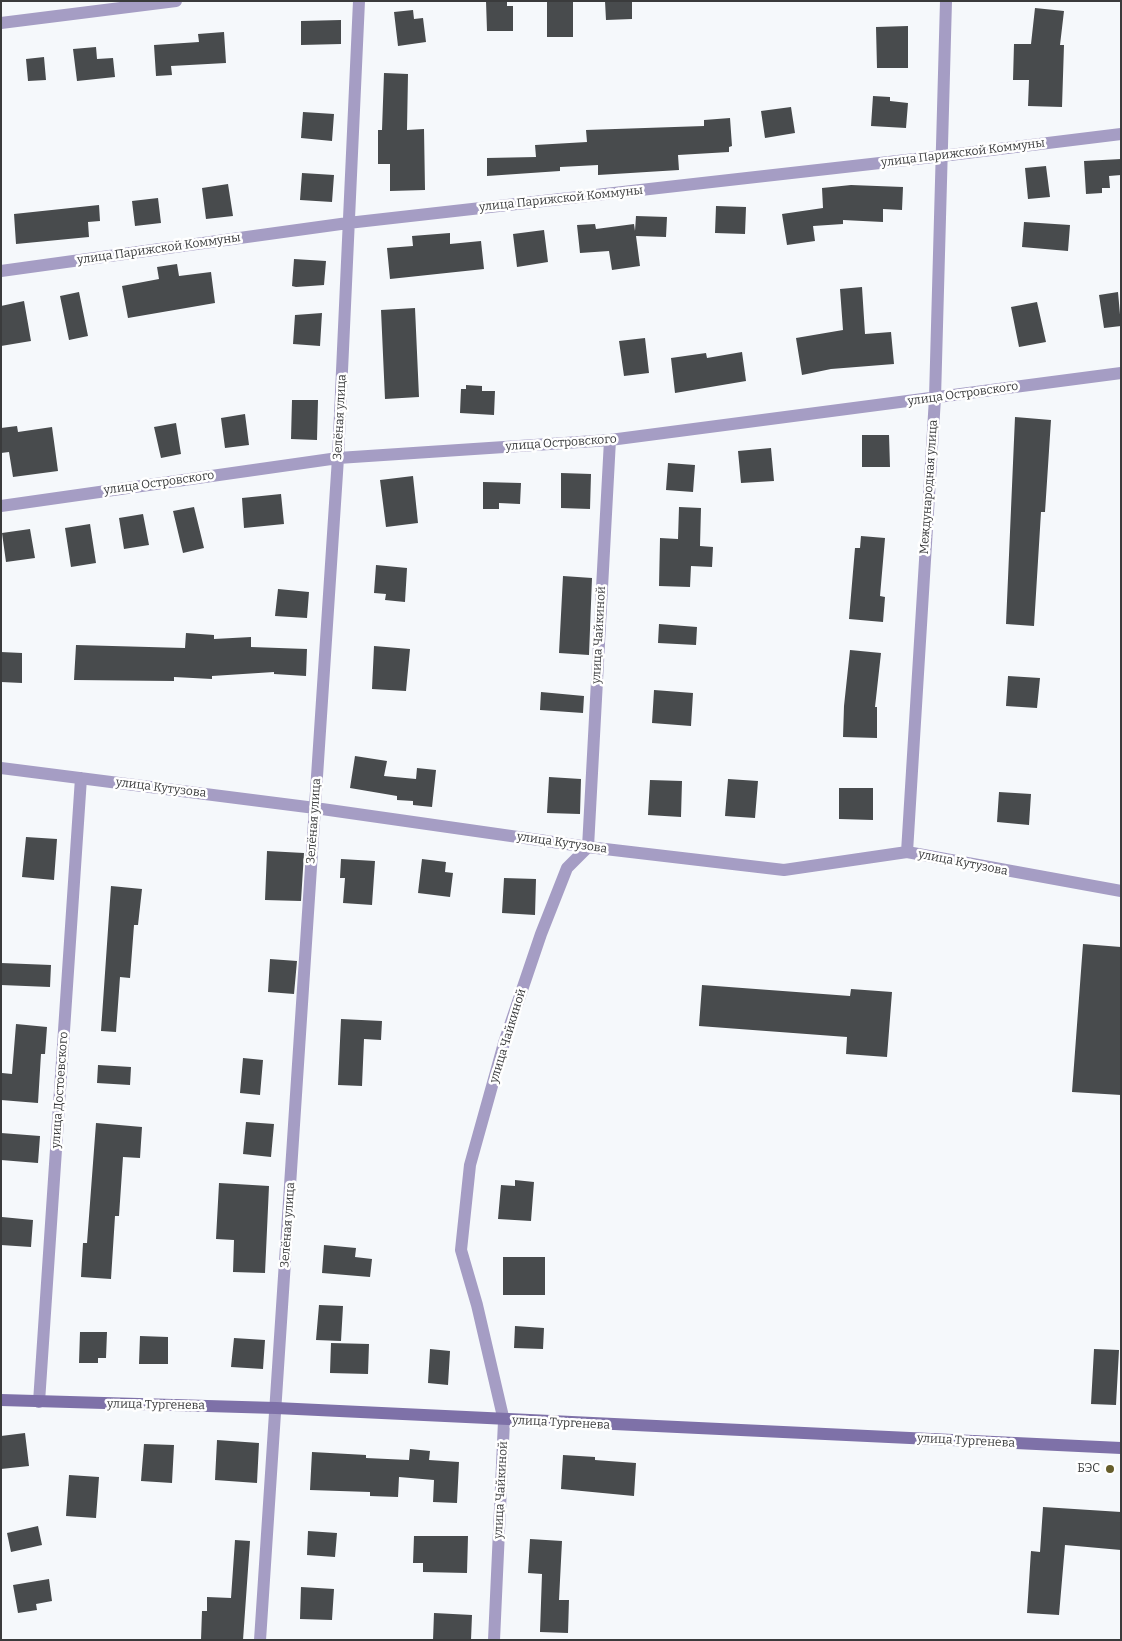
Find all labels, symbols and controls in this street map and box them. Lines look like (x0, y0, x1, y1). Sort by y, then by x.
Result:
street label: улица Парижской Коммуны (880, 136, 1046, 170)
street label: улица Парижской Коммуны (478, 183, 644, 215)
street label: улица Парижской Коммуны (76, 230, 242, 268)
street label: Зелёная улица (331, 374, 349, 460)
street label: улица Островского (907, 379, 1019, 409)
street label: Международная улица (917, 419, 941, 555)
street label: улица Островского (505, 432, 617, 454)
street label: улица Островского (103, 468, 215, 498)
street label: улица Чайкиной (589, 586, 609, 684)
street label: улица Кутузова (115, 775, 207, 801)
street label: Зелёная улица (304, 778, 324, 864)
street label: улица Кутузова (516, 830, 608, 856)
street label: улица Кутузова (917, 847, 1009, 879)
street label: улица Чайкиной (487, 987, 529, 1085)
street label: улица Достоевского (49, 1031, 71, 1149)
street label: Зелёная улица (278, 1182, 298, 1268)
street label: улица Тургенева (107, 1397, 205, 1413)
street label: улица Тургенева (512, 1413, 610, 1433)
street label: улица Тургенева (917, 1431, 1015, 1451)
street label: улица Чайкиной (491, 1441, 511, 1539)
place label: БЭС (1077, 1462, 1100, 1476)
marker: БЭС (1104, 1463, 1116, 1475)

